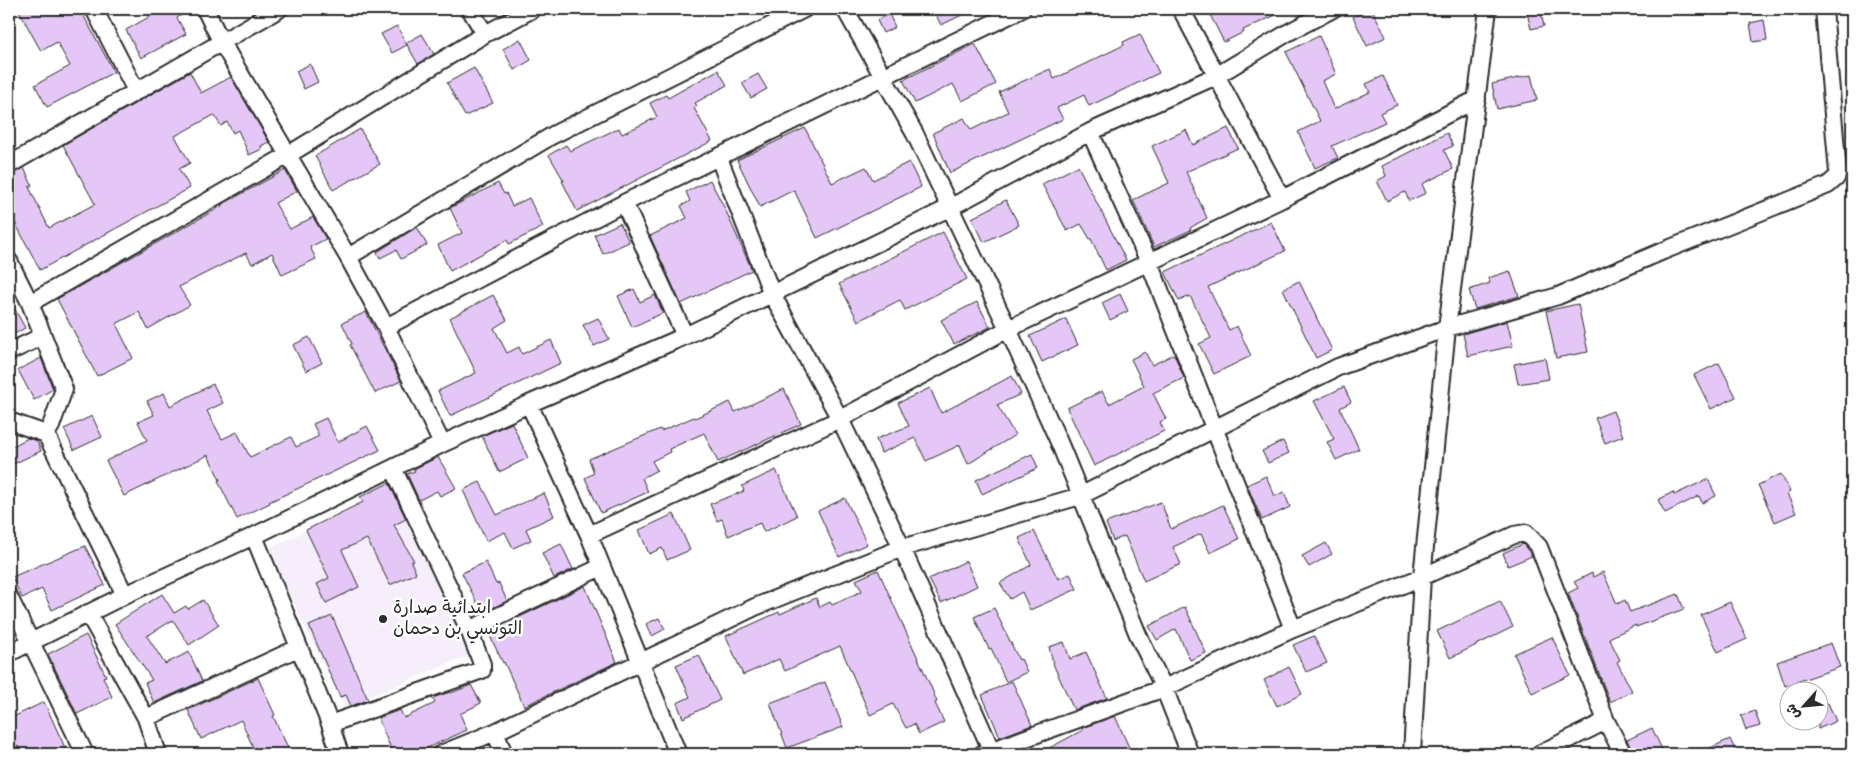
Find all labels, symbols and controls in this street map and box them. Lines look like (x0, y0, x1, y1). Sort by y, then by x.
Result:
place label: ابتدائية صدارة التونسي بن دحمان (393, 596, 522, 644)
marker: ابتدائية صدارة التونسي بن دحمان (377, 613, 389, 625)
north arrow (1778, 680, 1828, 730)
text: ش (1781, 700, 1807, 723)

